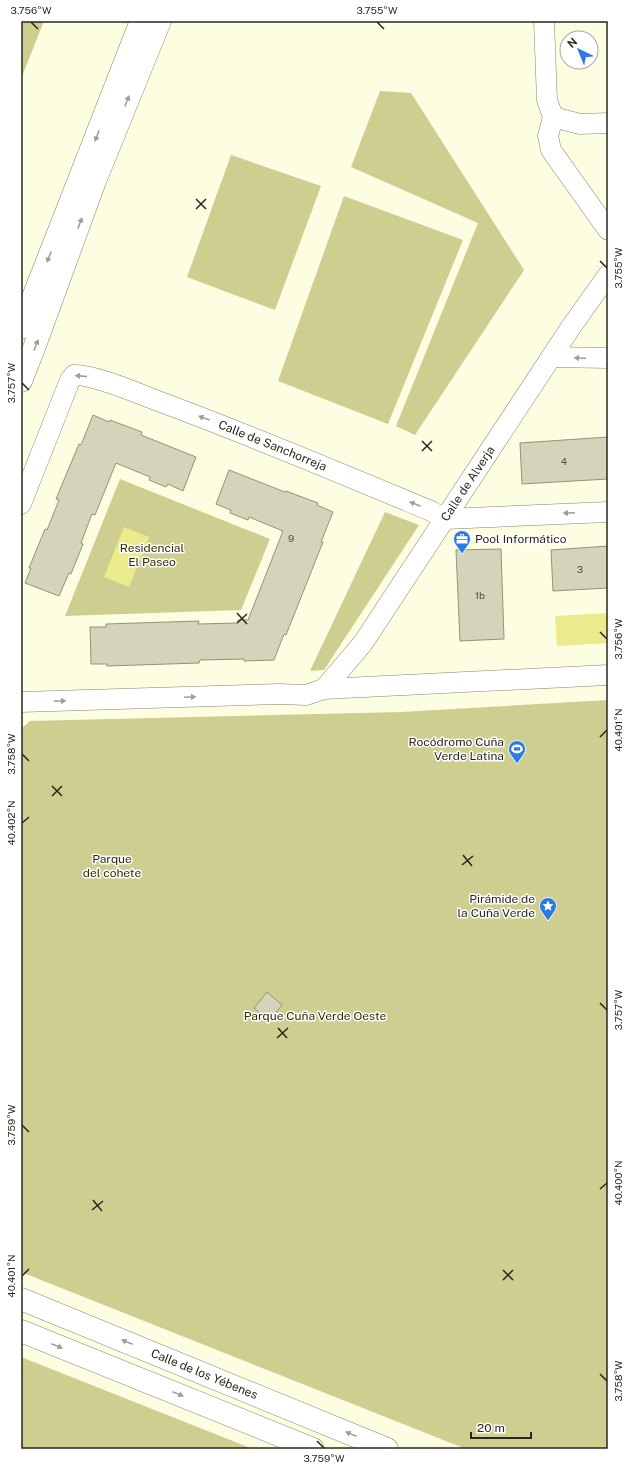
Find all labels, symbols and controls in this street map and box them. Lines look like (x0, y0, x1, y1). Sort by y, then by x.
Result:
text: 3.756°W (11, 4, 52, 16)
text: 3.755°W (356, 4, 398, 16)
north arrow (559, 30, 599, 70)
text: N (565, 35, 579, 50)
one-way arrow (125, 95, 131, 107)
one-way arrow (93, 130, 99, 142)
one-way arrow (78, 216, 84, 228)
text: 3.755°W (612, 247, 624, 289)
one-way arrow (46, 251, 52, 263)
one-way arrow (33, 338, 39, 350)
one-way arrow (574, 354, 586, 361)
text: 3.757°W (5, 362, 17, 403)
one-way arrow (75, 373, 87, 379)
one-way arrow (197, 414, 209, 420)
street label: Calle de Sanchorreja (216, 418, 329, 474)
street label: Calle de Alverja (438, 443, 498, 524)
house number: 4 (561, 455, 567, 467)
one-way arrow (409, 501, 420, 507)
one-way arrow (563, 510, 575, 517)
office icon: Pool Informático (452, 529, 472, 554)
house number: 9 (288, 532, 294, 544)
place label: Pool Informático (475, 532, 567, 546)
park label: Residencial El Paseo (120, 541, 184, 569)
house number: 3 (577, 563, 583, 575)
house number: 1b (475, 589, 485, 601)
text: 3.756°W (612, 618, 624, 659)
one-way arrow (184, 694, 197, 700)
one-way arrow (54, 698, 66, 705)
text: 40.401°N (612, 708, 624, 752)
text: 3.758°W (5, 733, 17, 775)
place label: Rocódromo Cuña Verde Latina (409, 735, 504, 763)
sports icon: Rocódromo Cuña Verde Latina (507, 739, 527, 764)
text: 40.402°N (5, 800, 17, 846)
park label: Parque del cohete (83, 852, 141, 880)
place label: Pirámide de la Cuña Verde (458, 892, 535, 920)
place icon: Pirámide de la Cuña Verde (538, 896, 558, 921)
text: 3.757°W (612, 989, 624, 1030)
park label: Parque Cuña Verde Oeste (244, 1009, 386, 1023)
text: 3.759°W (5, 1104, 17, 1145)
text: 40.400°N (612, 1160, 624, 1206)
text: 40.401°N (5, 1254, 17, 1298)
one-way arrow (121, 1339, 133, 1345)
one-way arrow (52, 1343, 64, 1349)
street label: Calle de los Yébenes (149, 1346, 260, 1402)
text: 3.758°W (612, 1360, 624, 1402)
one-way arrow (172, 1392, 184, 1398)
scale bar (471, 1414, 531, 1440)
text: 20 m (477, 1421, 505, 1435)
one-way arrow (344, 1431, 356, 1437)
text: 3.759°W (304, 1452, 345, 1464)

